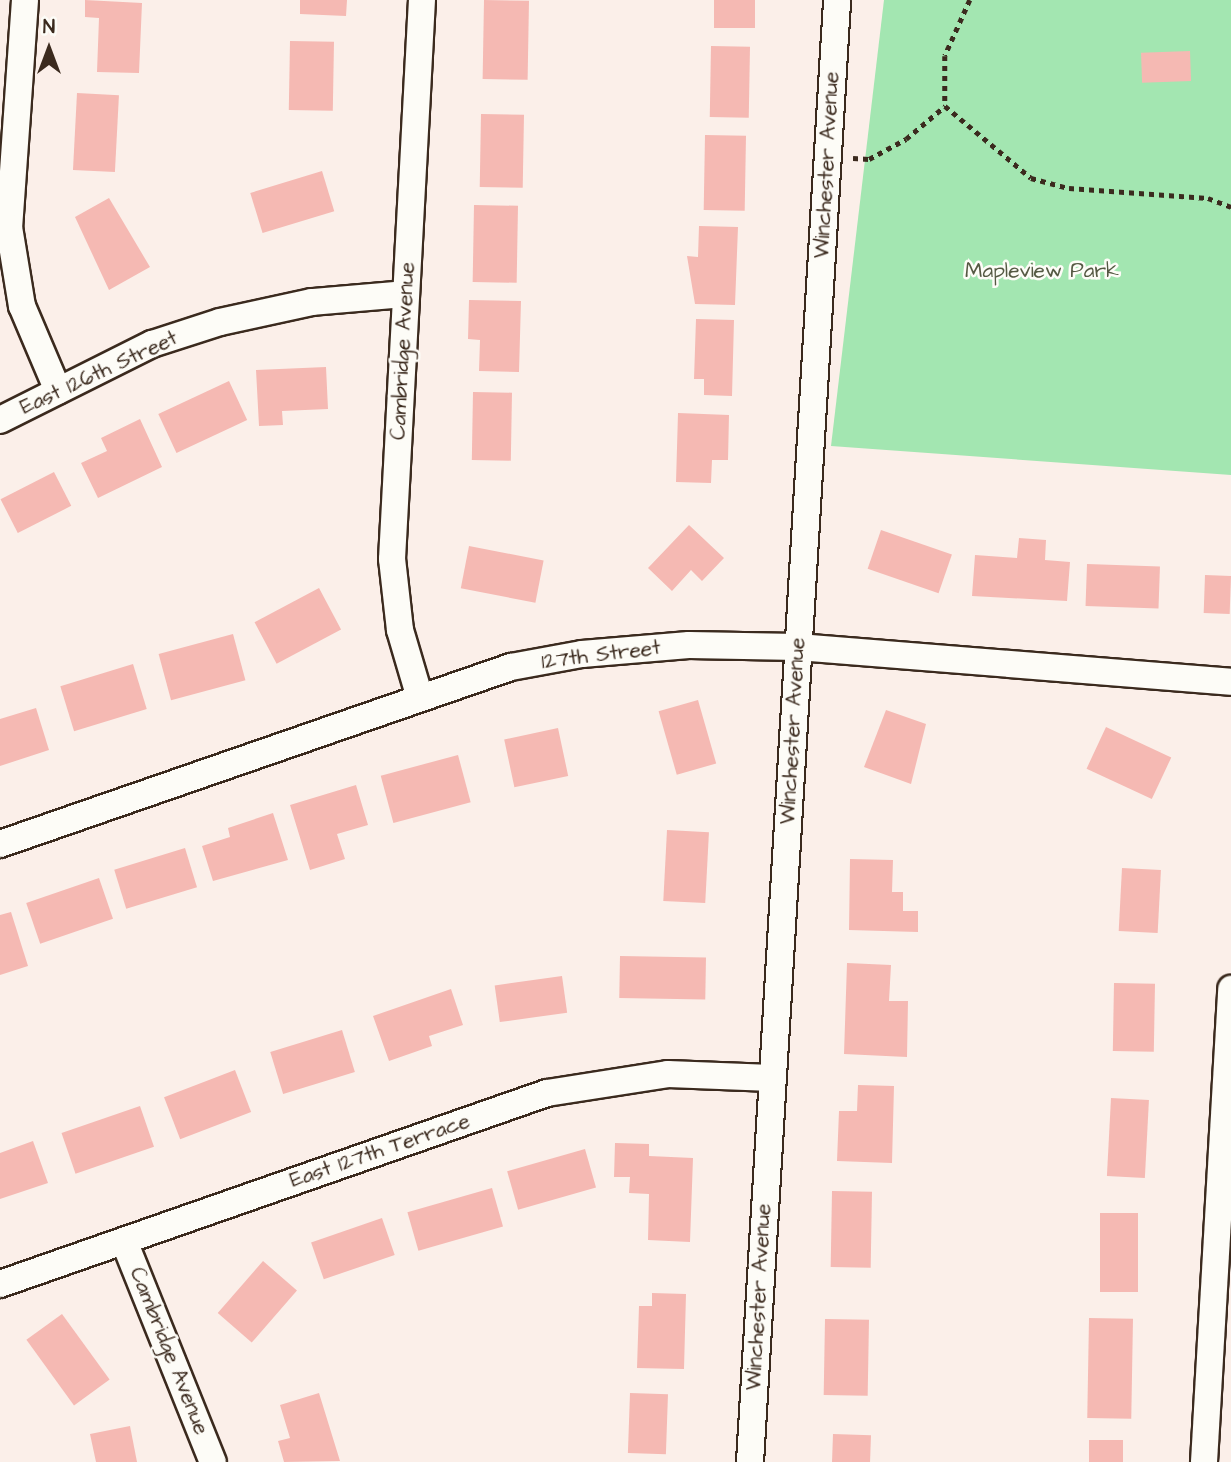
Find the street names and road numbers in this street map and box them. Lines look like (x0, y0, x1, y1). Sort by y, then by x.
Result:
street label: Winchester Avenue (810, 71, 844, 259)
street label: Cambridge Avenue (386, 261, 420, 441)
street label: East 126th Street (16, 326, 182, 420)
street label: 127th Street (540, 635, 662, 675)
street label: Winchester Avenue (776, 637, 810, 825)
street label: East 127th Terrace (287, 1108, 473, 1194)
street label: Winchester Avenue (742, 1203, 776, 1391)
street label: Cambridge Avenue (124, 1264, 214, 1438)

